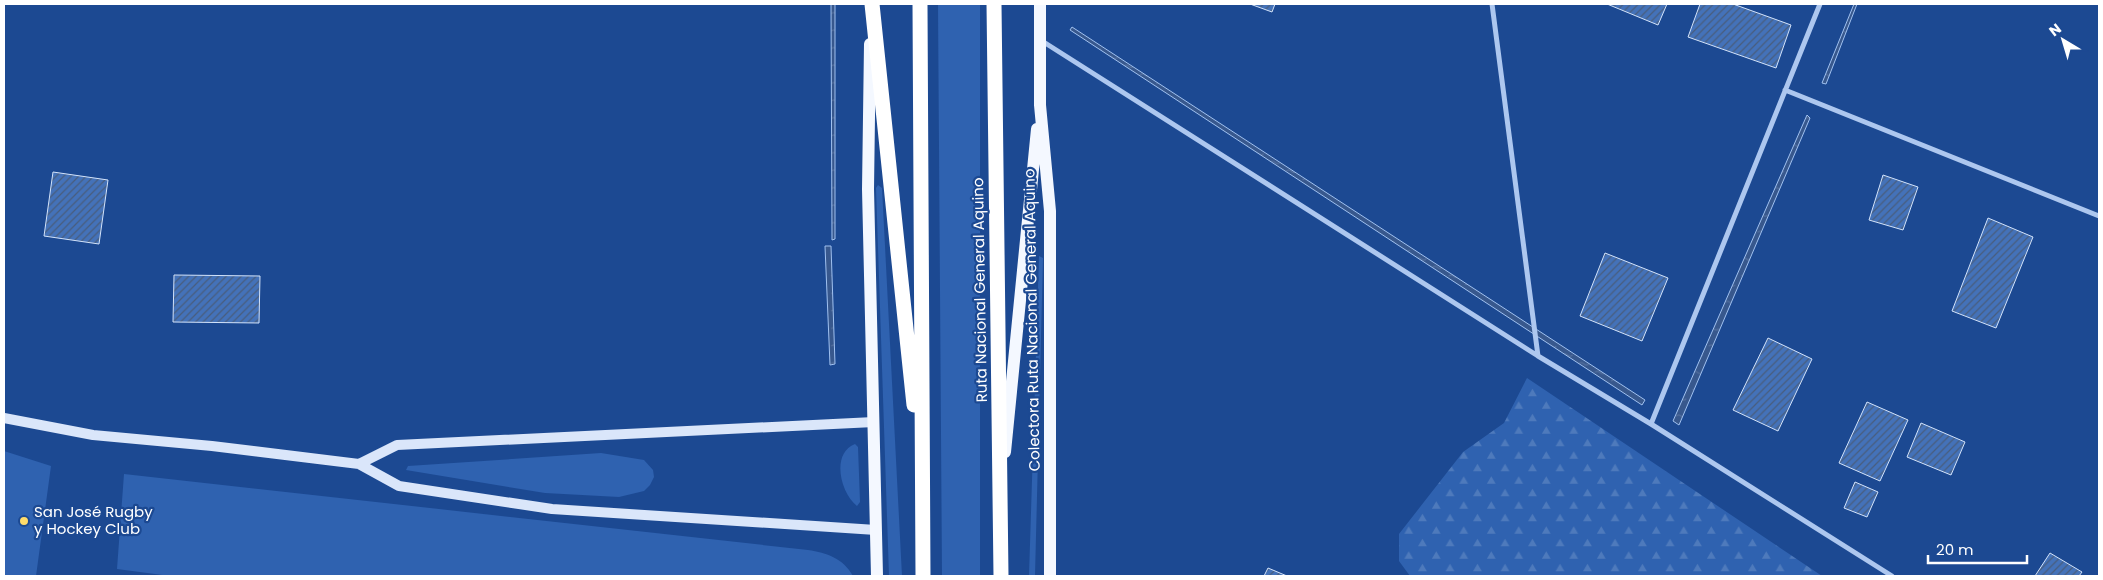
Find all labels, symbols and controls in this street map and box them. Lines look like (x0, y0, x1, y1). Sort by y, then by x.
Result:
north arrow (2038, 15, 2088, 65)
text: N (2045, 19, 2065, 41)
street label: Colectora Ruta Nacional General Aquino (1018, 168, 1045, 472)
street label: Ruta Nacional General Aquino (967, 177, 992, 403)
place label: San José Rugby y Hockey Club (34, 501, 153, 539)
marker: San José Rugby y Hockey Club (18, 515, 30, 527)
scale bar (1928, 532, 2027, 564)
text: 20 m (1936, 539, 1974, 560)

